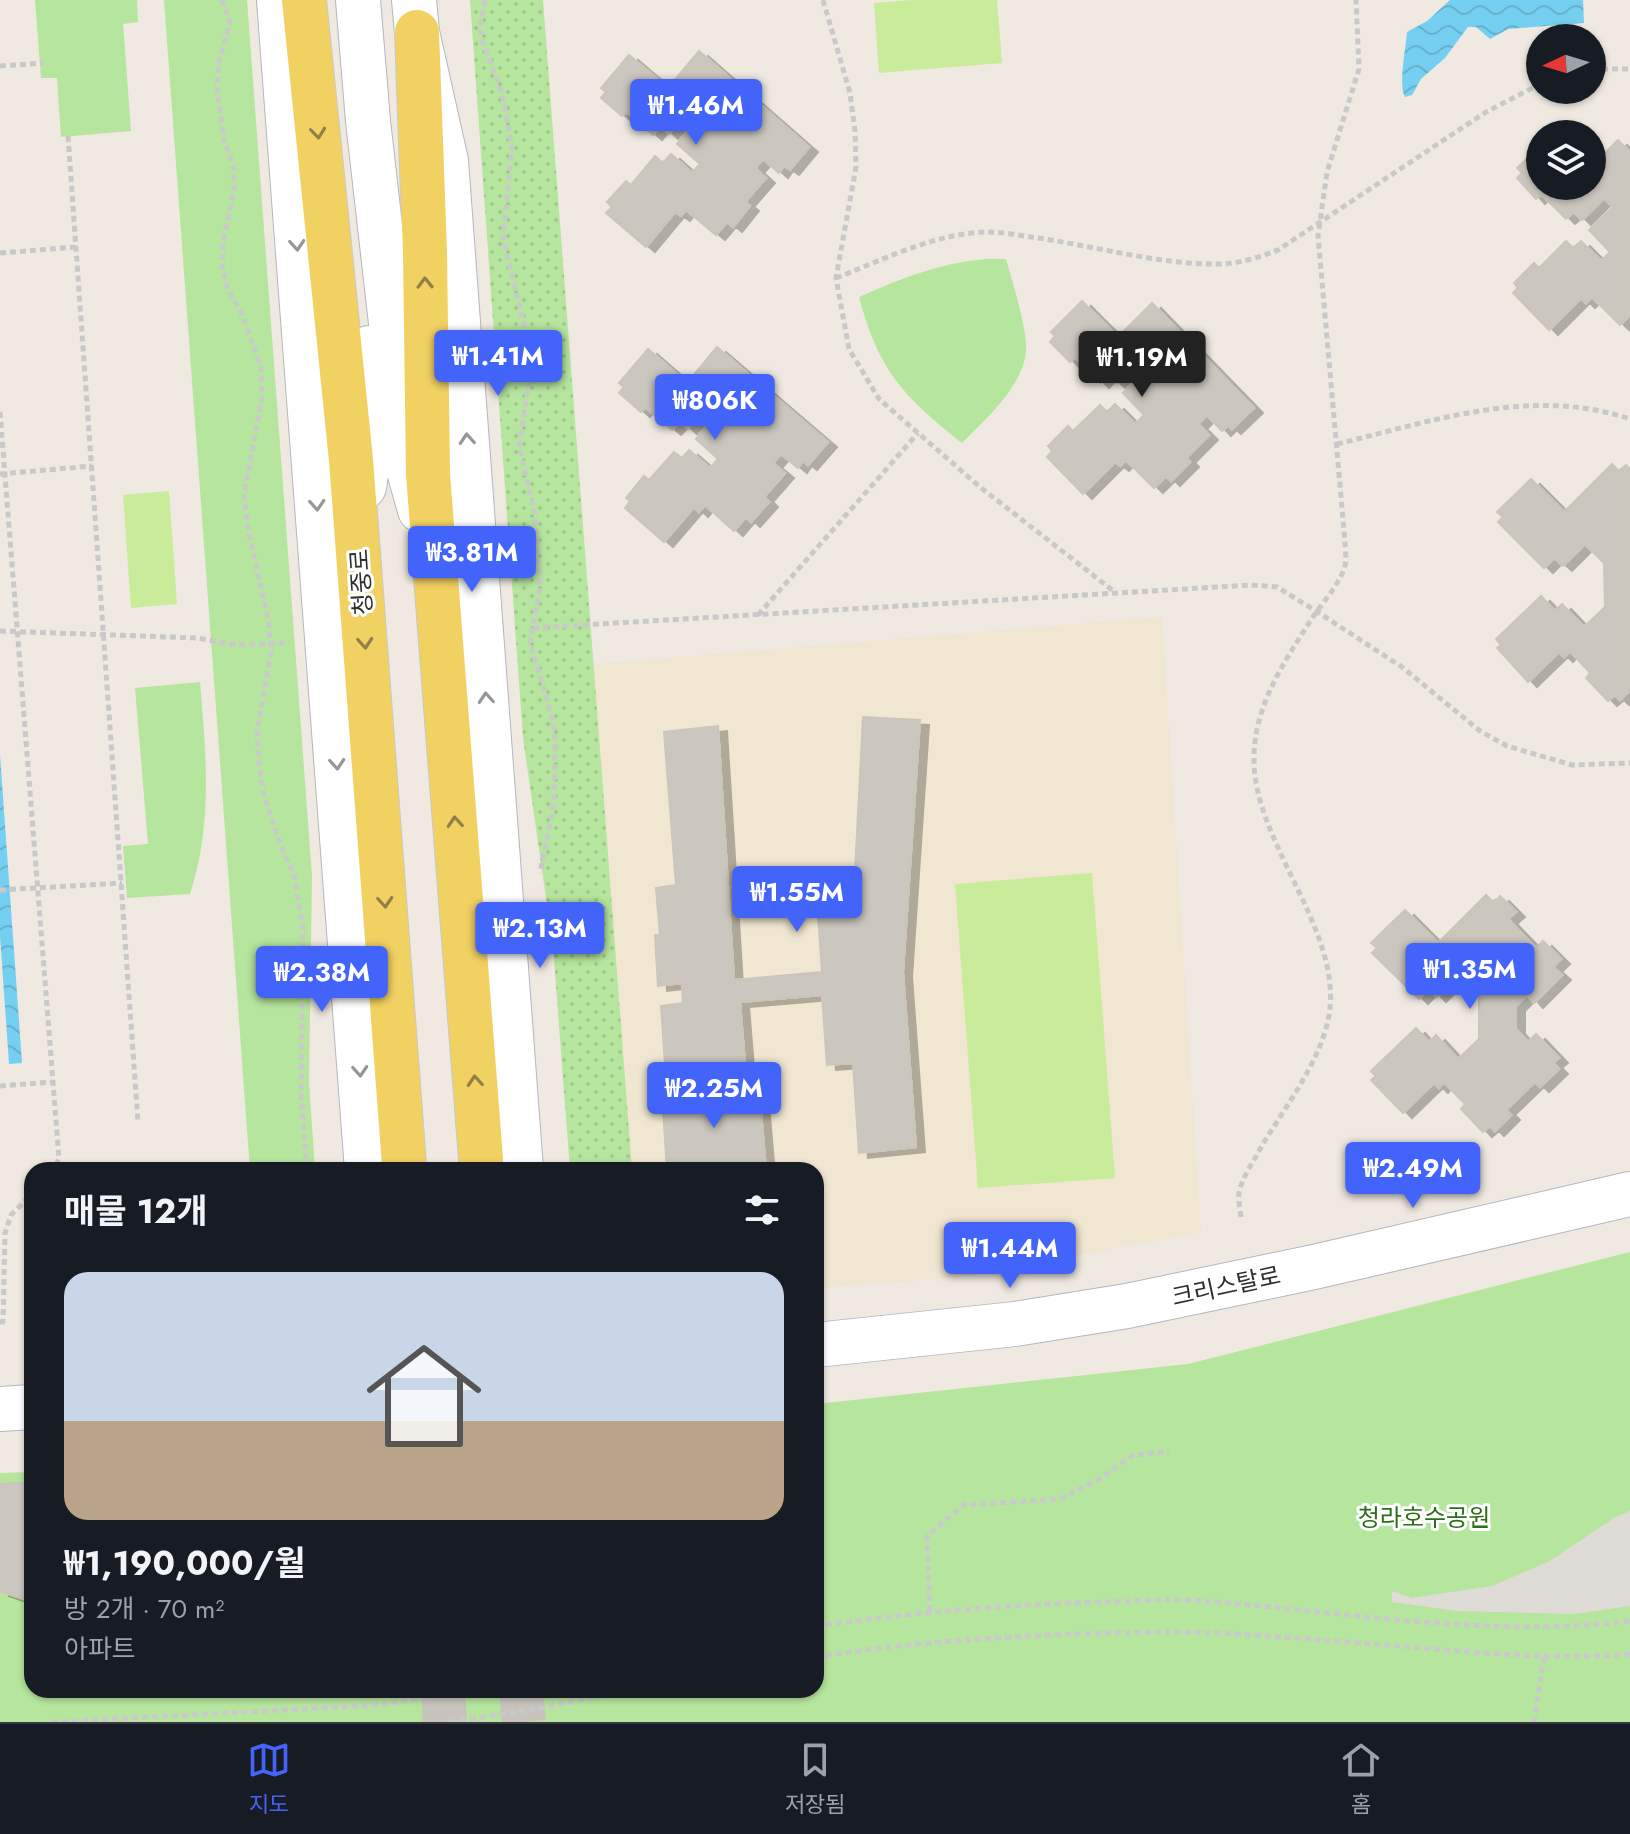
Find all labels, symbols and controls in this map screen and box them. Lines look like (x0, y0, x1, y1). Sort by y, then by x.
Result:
north arrow (1526, 24, 1606, 104)
map controls (1526, 24, 1606, 200)
pin: ₩1.46M (631, 79, 761, 147)
text: ₩1.46M (648, 86, 744, 124)
button: layers (1526, 120, 1606, 200)
one-way arrow (309, 127, 326, 140)
one-way arrow (288, 239, 305, 252)
one-way arrow (417, 276, 434, 289)
pin: ₩1.41M (433, 330, 563, 398)
pin: ₩1.19M (1077, 331, 1207, 399)
text: ₩1.41M (452, 337, 544, 375)
text: ₩1.19M (1097, 338, 1187, 376)
pin: ₩806K (659, 374, 771, 442)
text: ₩806K (673, 381, 757, 419)
one-way arrow (458, 432, 475, 445)
one-way arrow (308, 499, 325, 512)
pin: ₩3.81M (407, 526, 537, 594)
text: ₩3.81M (426, 533, 518, 571)
street label: 청중로 (341, 548, 381, 616)
one-way arrow (356, 637, 373, 650)
one-way arrow (478, 691, 495, 704)
one-way arrow (328, 758, 345, 771)
one-way arrow (447, 815, 464, 828)
pin: ₩1.55M (732, 866, 862, 934)
text: ₩1.55M (750, 873, 844, 911)
one-way arrow (376, 896, 393, 909)
pin: ₩2.13M (475, 902, 605, 970)
text: ₩2.13M (493, 909, 587, 947)
pin: ₩1.35M (1405, 943, 1535, 1011)
pin: ₩2.38M (257, 946, 387, 1014)
text: ₩1.35M (1423, 950, 1517, 988)
text: ₩2.38M (274, 953, 370, 991)
pin: ₩2.25M (649, 1062, 779, 1130)
one-way arrow (351, 1065, 368, 1078)
text: ₩2.25M (665, 1069, 763, 1107)
one-way arrow (467, 1074, 484, 1087)
pin: ₩2.49M (1348, 1142, 1478, 1210)
text: ₩2.49M (1363, 1149, 1463, 1187)
text: 매물 12개 (64, 1187, 208, 1236)
icon: filters (740, 1188, 784, 1232)
pin: ₩1.44M (945, 1222, 1075, 1290)
text: ₩1.44M (962, 1229, 1058, 1267)
street label: 크리스탈로 (1168, 1257, 1284, 1315)
icon: home (352, 1324, 496, 1468)
park label: 청라호수공원 (1358, 1500, 1490, 1535)
text: ₩1,190,000/월 (64, 1539, 305, 1588)
text: 방 2개 · 70 m² (64, 1590, 224, 1628)
text: 아파트 (64, 1630, 136, 1668)
tab: 지도 (247, 1738, 291, 1820)
tab: 저장됨 (785, 1738, 845, 1820)
tab: 홈 (1339, 1738, 1383, 1820)

